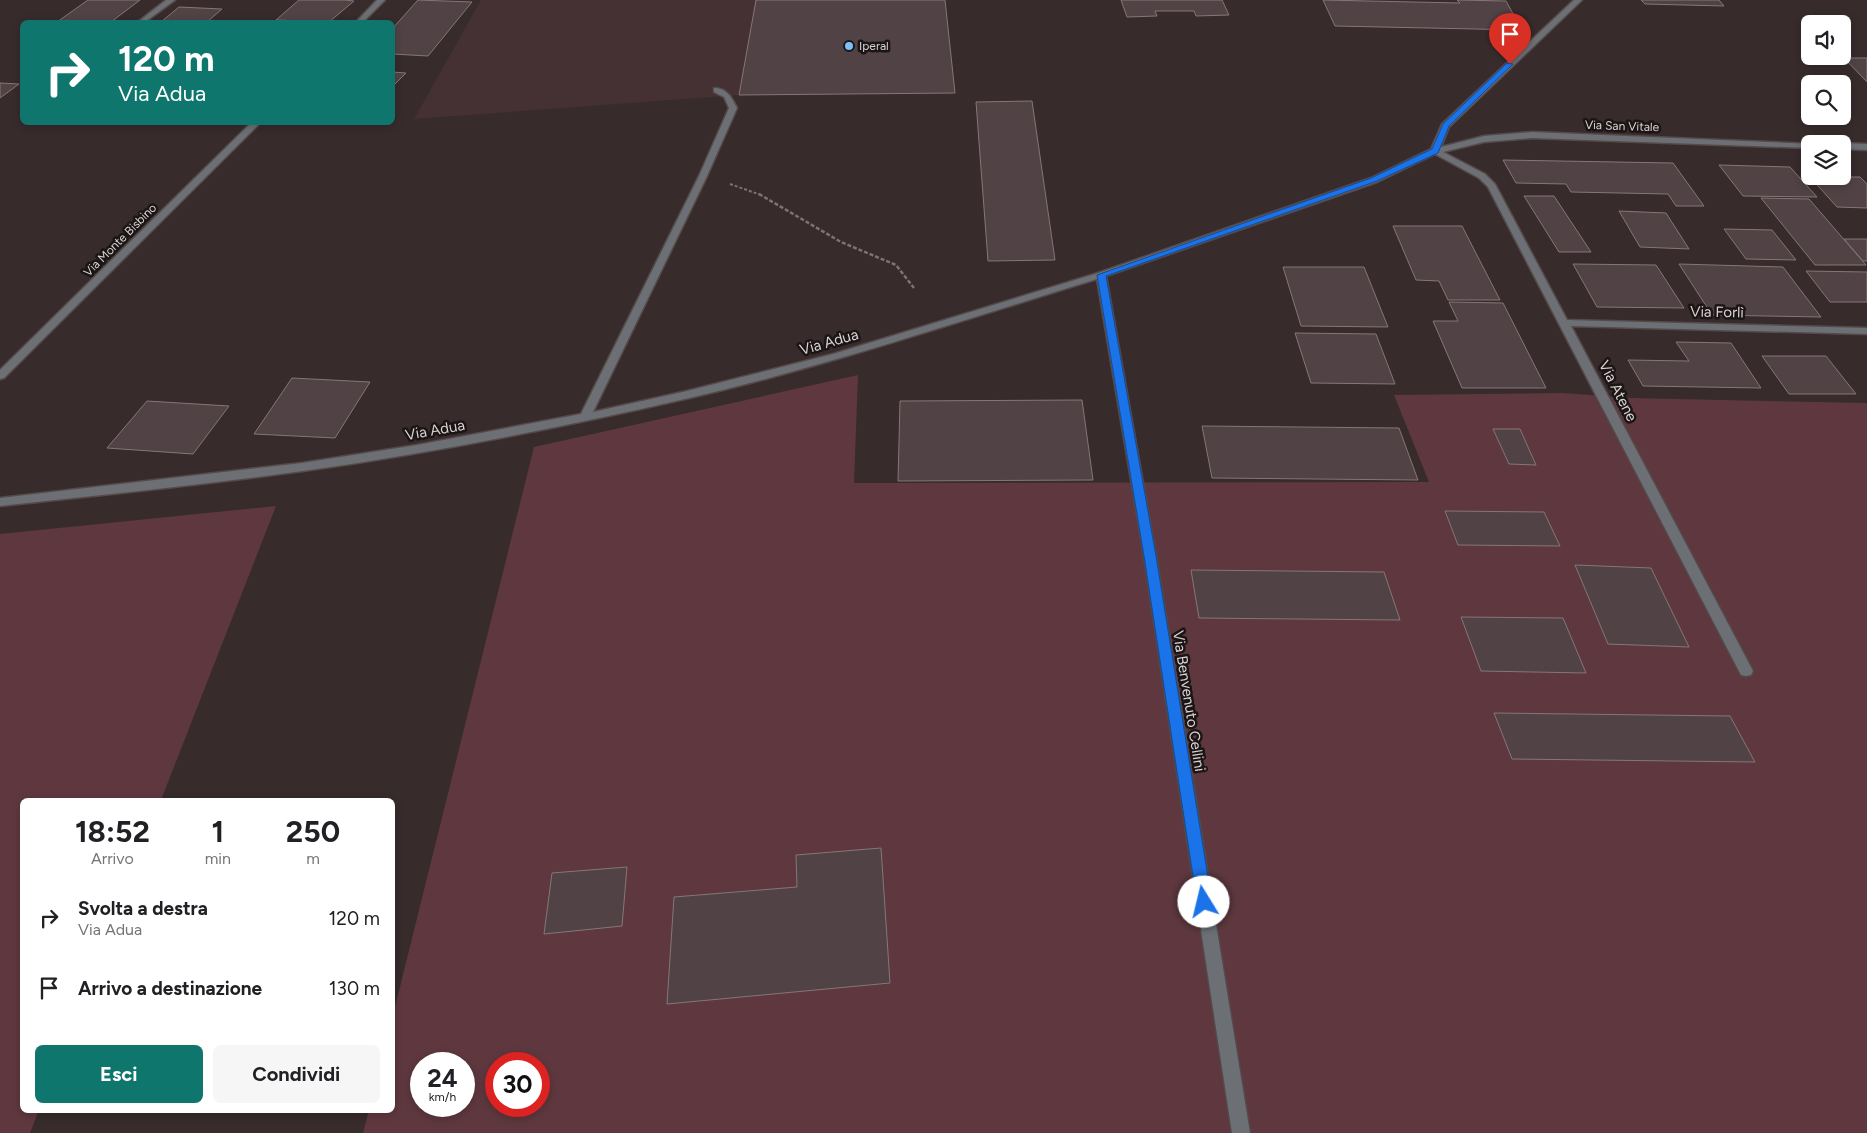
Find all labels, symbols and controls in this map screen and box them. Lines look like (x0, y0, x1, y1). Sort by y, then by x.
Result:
pin (1489, 13, 1531, 64)
map controls (1801, 15, 1851, 185)
button: sound (1801, 15, 1851, 65)
icon: arrive (1496, 20, 1524, 48)
text: 120 m (118, 38, 215, 80)
place label: Iperal (859, 39, 889, 53)
icon: right (35, 40, 100, 105)
marker: Iperal (843, 40, 855, 52)
button: search (1801, 75, 1851, 125)
text: Via Adua (118, 80, 206, 107)
street label: Via San Vitale (1585, 118, 1660, 134)
button: layers (1801, 135, 1851, 185)
street label: Via Monte Bisbino (81, 201, 159, 279)
street label: Via Forlì (1690, 303, 1745, 321)
street label: Via Adua (798, 325, 860, 359)
street label: Via Atene (1595, 358, 1641, 424)
street label: Via Adua (404, 416, 466, 444)
street label: Via Benvenuto Cellini (1169, 629, 1209, 773)
text: 18:52 (75, 813, 150, 850)
text: 1 (211, 813, 224, 850)
text: 250 (286, 813, 340, 850)
text: Arrivo (91, 849, 134, 868)
text: min (205, 849, 231, 868)
text: m (306, 849, 320, 868)
position arrow (1177, 875, 1229, 927)
text: Svolta a destra (78, 897, 208, 920)
icon: right (35, 904, 63, 932)
text: 120 m (328, 907, 380, 930)
text: Via Adua (78, 920, 142, 939)
icon: arrive (35, 974, 63, 1002)
text: Arrivo a destinazione (78, 977, 262, 1000)
text: 130 m (329, 977, 380, 1000)
button: Esci (35, 1045, 203, 1103)
button: Condividi (213, 1045, 380, 1103)
speed limit sign: 30 (485, 1052, 550, 1117)
text: 24 (427, 1063, 458, 1093)
text: km/h (429, 1090, 456, 1104)

